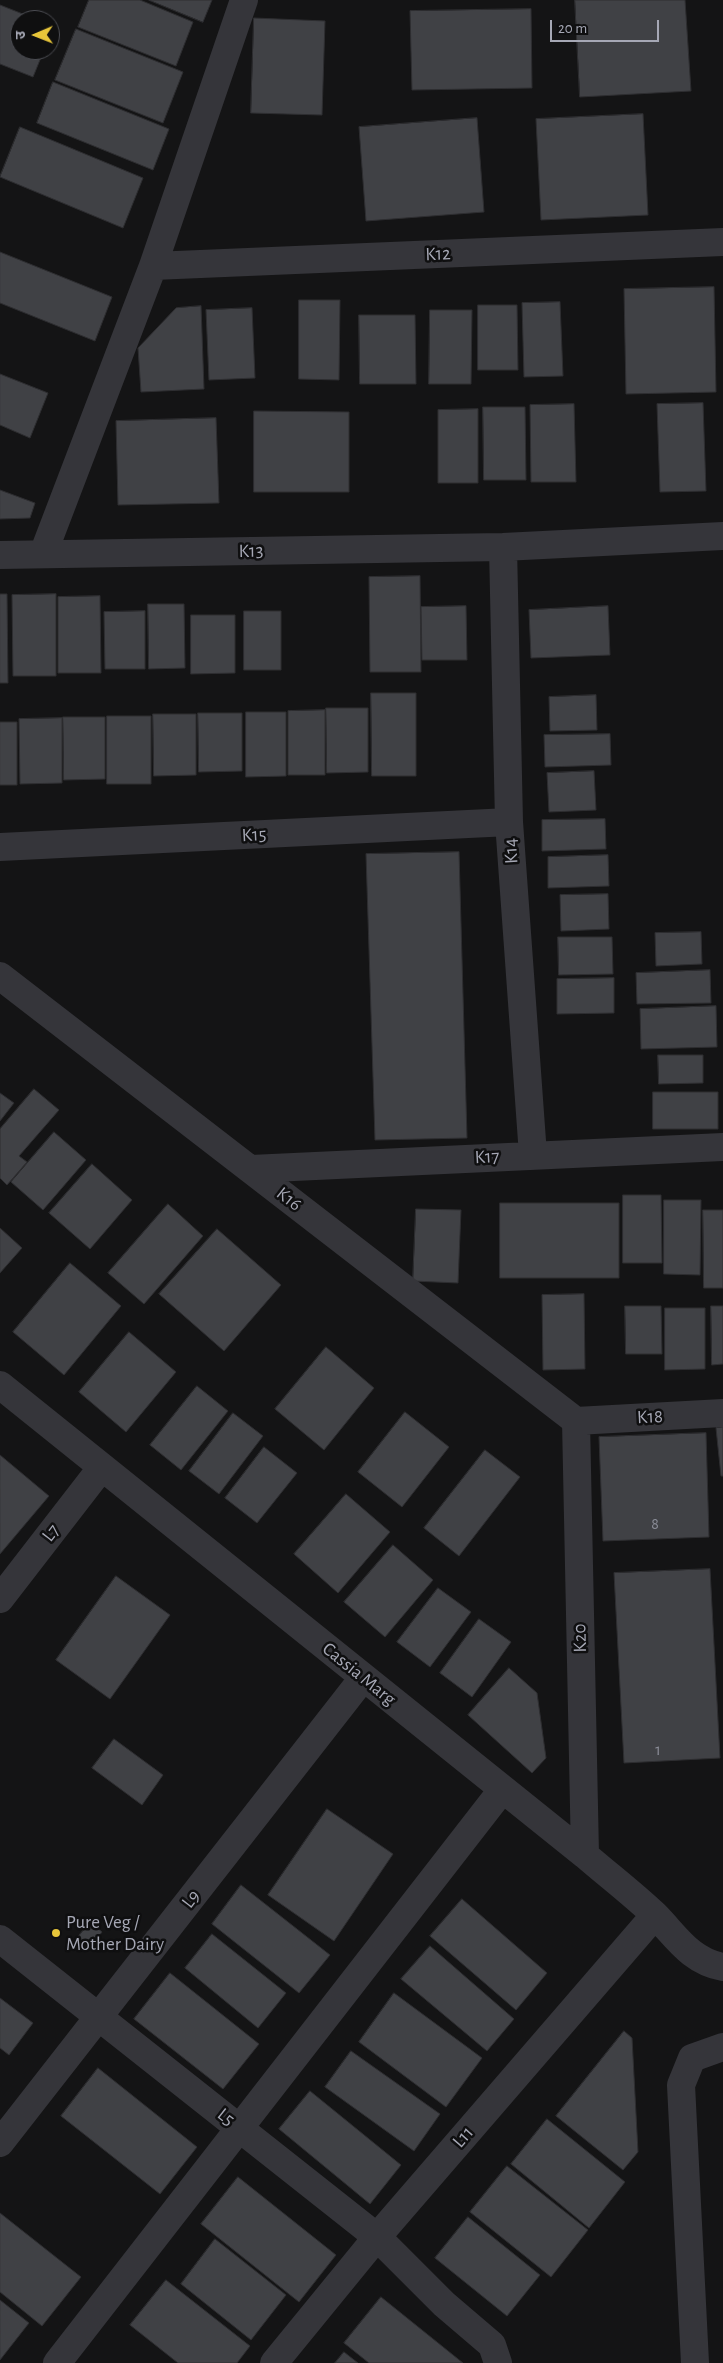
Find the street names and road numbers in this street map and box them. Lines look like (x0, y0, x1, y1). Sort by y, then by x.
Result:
street label: K12 (425, 242, 451, 266)
street label: K13 (238, 539, 264, 563)
street label: K15 (241, 823, 267, 847)
street label: K14 (499, 837, 523, 865)
street label: K17 (474, 1145, 500, 1169)
street label: K16 (272, 1182, 306, 1216)
street label: K18 (636, 1405, 664, 1429)
street label: L7 (37, 1520, 65, 1546)
street label: K20 (568, 1623, 592, 1653)
street label: Cassia Marg (318, 1637, 400, 1711)
street label: L9 (177, 1885, 205, 1913)
street label: L5 (213, 2103, 239, 2131)
street label: L11 (448, 2122, 478, 2152)

